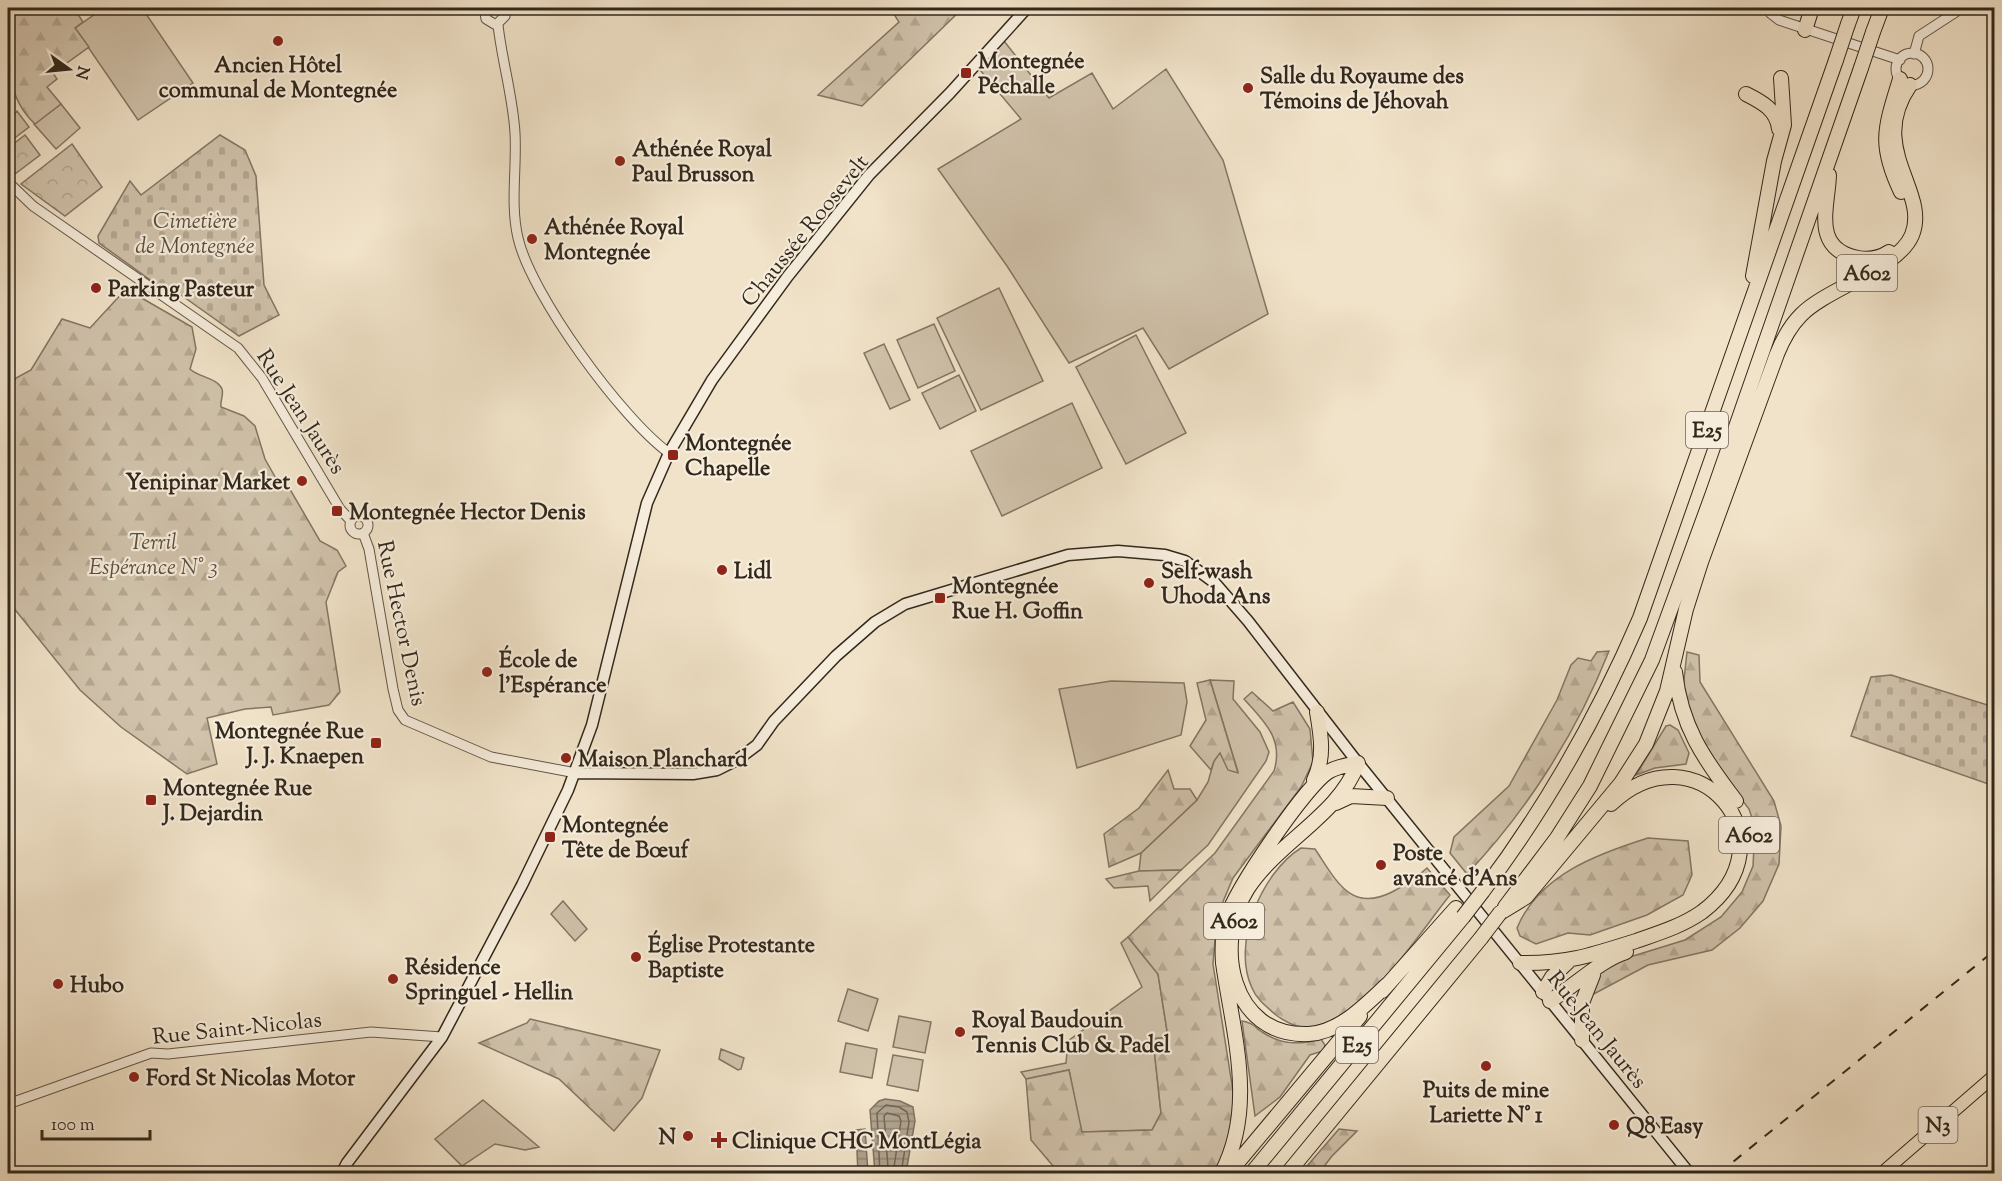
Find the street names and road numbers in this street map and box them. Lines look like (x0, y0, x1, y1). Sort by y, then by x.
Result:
street label: Chaussée Roosevelt (735, 148, 878, 315)
road number: A602 (1837, 255, 1897, 291)
street label: Rue Jean Jaurès (247, 344, 352, 481)
road number: E25 (1686, 412, 1728, 448)
street label: Rue Hector Denis (367, 538, 433, 709)
road number: A602 (1719, 817, 1779, 853)
road number: A602 (1204, 903, 1264, 939)
street label: Rue Jean Jaurès (1538, 965, 1653, 1097)
street label: Rue Saint-Nicolas (151, 1005, 324, 1055)
road number: E25 (1336, 1027, 1378, 1063)
road number: N3 (1918, 1107, 1958, 1143)

